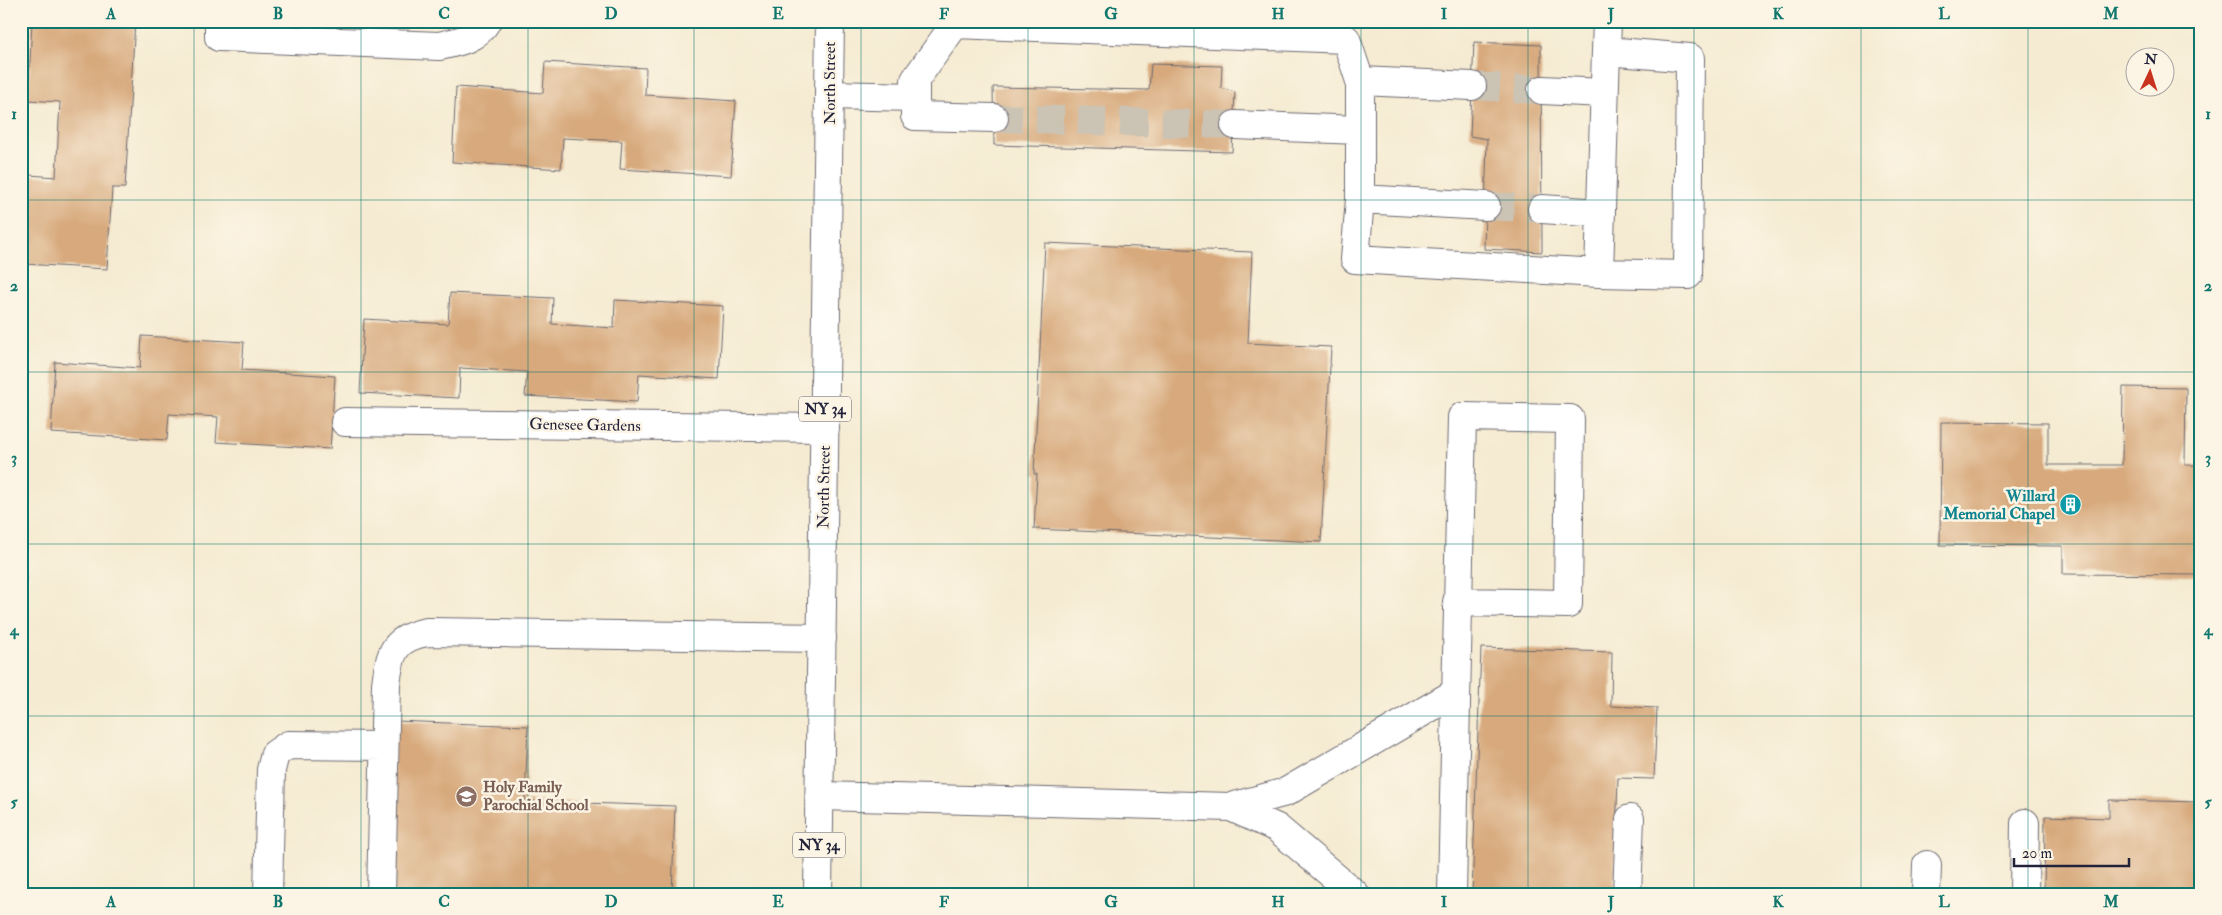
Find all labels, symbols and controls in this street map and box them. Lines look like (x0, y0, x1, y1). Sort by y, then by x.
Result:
text: A (105, 4, 117, 24)
text: B (273, 4, 283, 24)
text: C (438, 4, 450, 24)
text: D (604, 4, 618, 24)
text: E (772, 4, 784, 24)
text: F (939, 4, 949, 24)
text: G (1104, 4, 1118, 24)
text: H (1271, 4, 1285, 24)
text: I (1441, 4, 1448, 24)
text: J (1607, 4, 1615, 25)
text: K (1772, 4, 1784, 24)
text: L (1938, 4, 1950, 24)
text: M (2102, 4, 2119, 24)
street label: North Street (820, 41, 840, 125)
north arrow (2124, 48, 2174, 98)
text: N (2143, 51, 2158, 68)
text: 1 (11, 104, 17, 124)
text: 1 (2205, 104, 2211, 124)
text: 2 (10, 276, 18, 296)
text: 2 (2204, 276, 2212, 296)
road number: NY 34 (799, 396, 851, 422)
street label: Genesee Gardens (529, 414, 641, 436)
street label: North Street (813, 445, 835, 529)
text: 3 (11, 448, 17, 468)
text: 3 (2205, 448, 2211, 468)
place label: Willard Memorial Chapel (1942, 486, 2056, 525)
building icon: Willard Memorial Chapel (2059, 493, 2083, 517)
text: 4 (9, 620, 20, 640)
text: 4 (2203, 620, 2214, 640)
place label: Holy Family Parochial School (483, 777, 589, 815)
school or university icon: Holy Family Parochial School (455, 784, 479, 808)
text: 5 (10, 792, 18, 812)
text: 5 (2204, 792, 2212, 812)
road number: NY 34 (793, 832, 845, 858)
scale bar (2014, 835, 2130, 867)
text: 20 m (2022, 844, 2052, 863)
text: A (105, 892, 117, 912)
text: B (273, 892, 283, 912)
text: C (438, 892, 450, 912)
text: D (604, 892, 618, 912)
text: E (772, 892, 784, 912)
text: F (939, 892, 949, 912)
text: G (1104, 892, 1118, 912)
text: H (1271, 892, 1285, 912)
text: I (1441, 892, 1448, 912)
text: J (1607, 892, 1615, 913)
text: K (1772, 892, 1784, 912)
text: L (1938, 892, 1950, 912)
text: M (2102, 892, 2119, 912)

